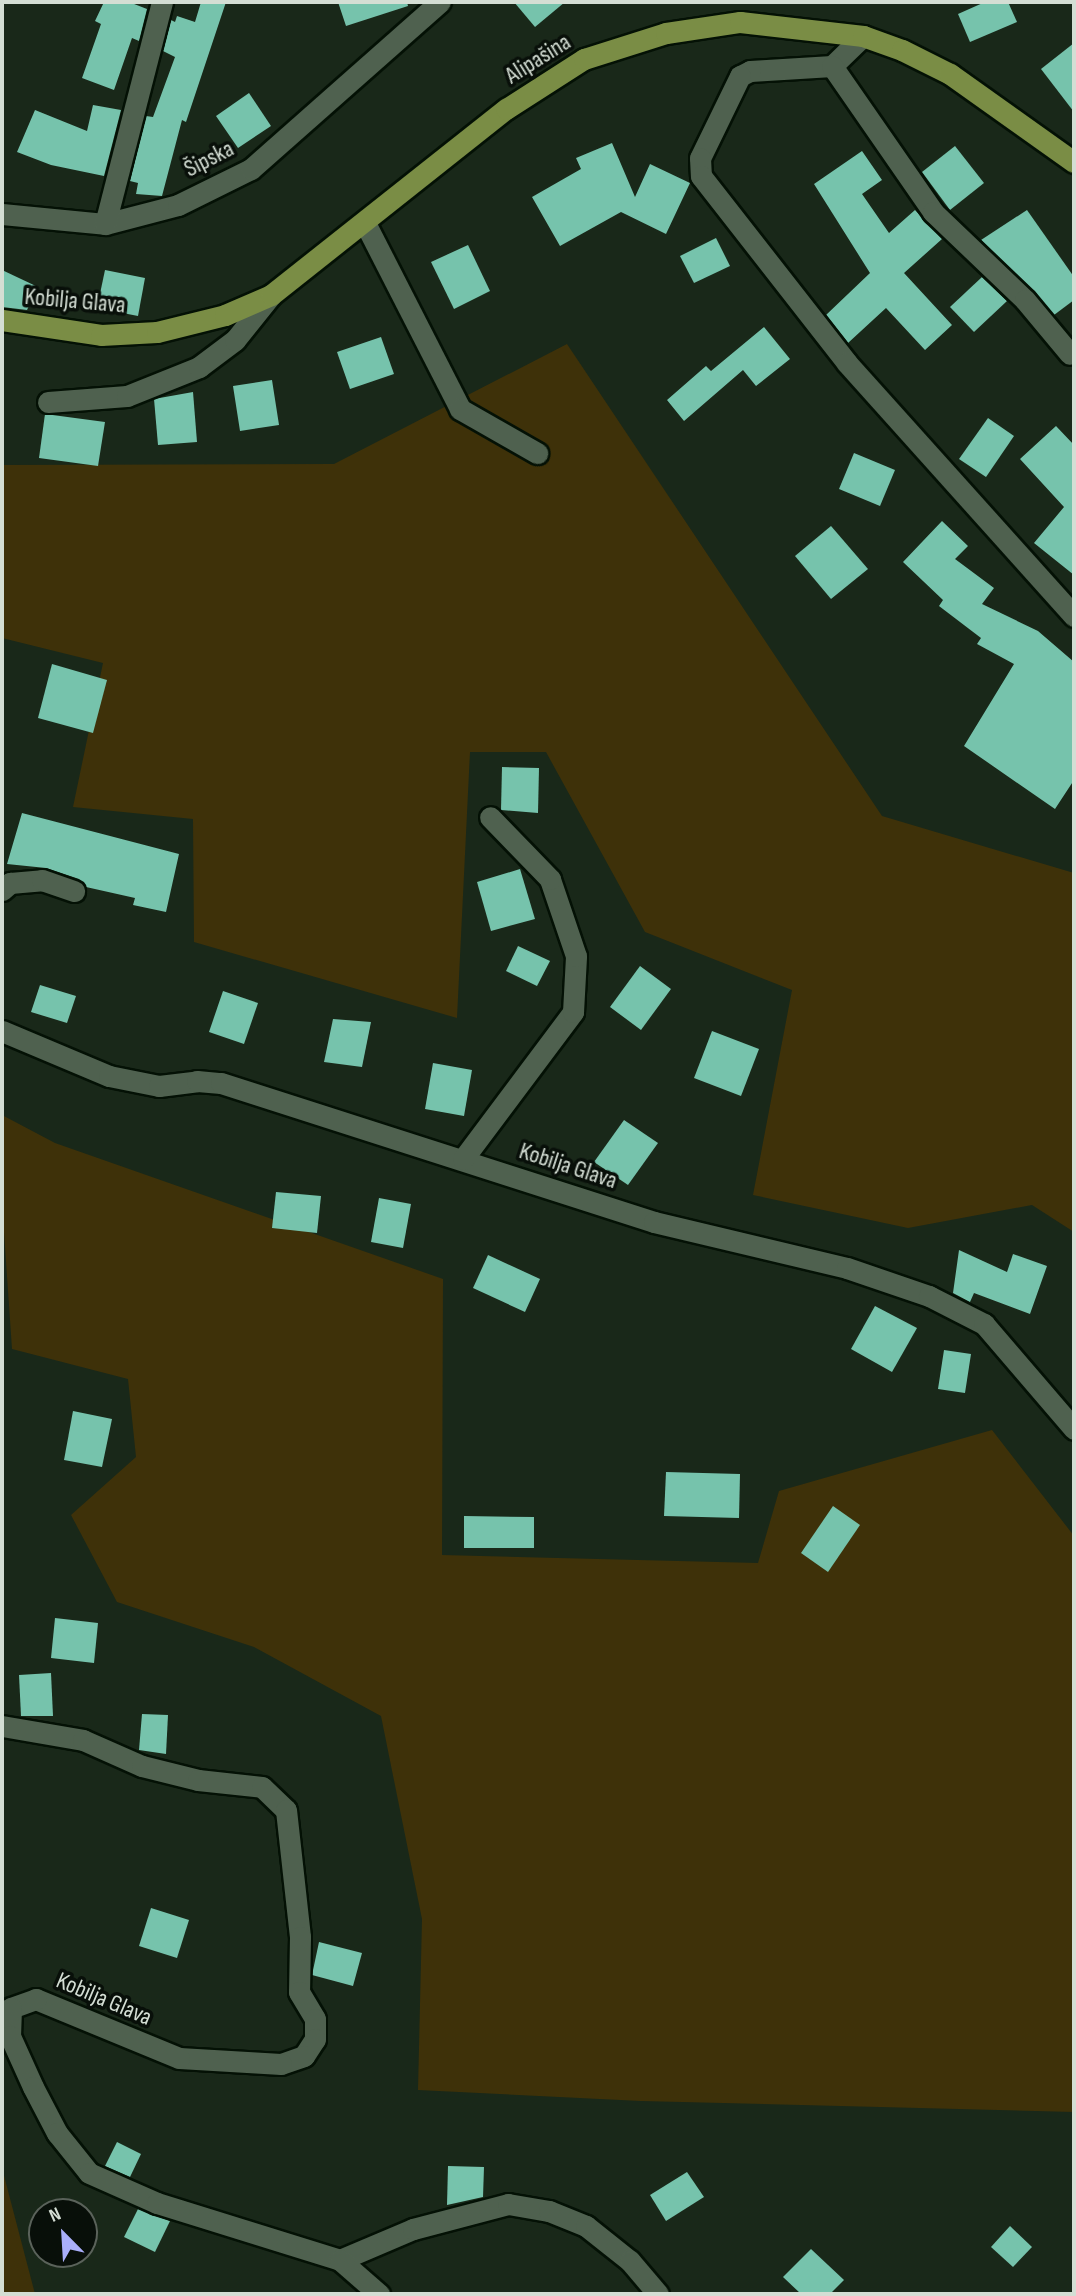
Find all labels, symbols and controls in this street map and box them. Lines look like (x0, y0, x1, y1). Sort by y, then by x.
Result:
street label: Alipašina (500, 28, 576, 90)
street label: Šipska (179, 134, 239, 184)
street label: Kobilja Glava (24, 282, 126, 320)
street label: Kobilja Glava (516, 1137, 620, 1195)
street label: Kobilja Glava (52, 1966, 156, 2032)
north arrow (28, 2198, 98, 2268)
text: N (46, 2203, 64, 2228)

